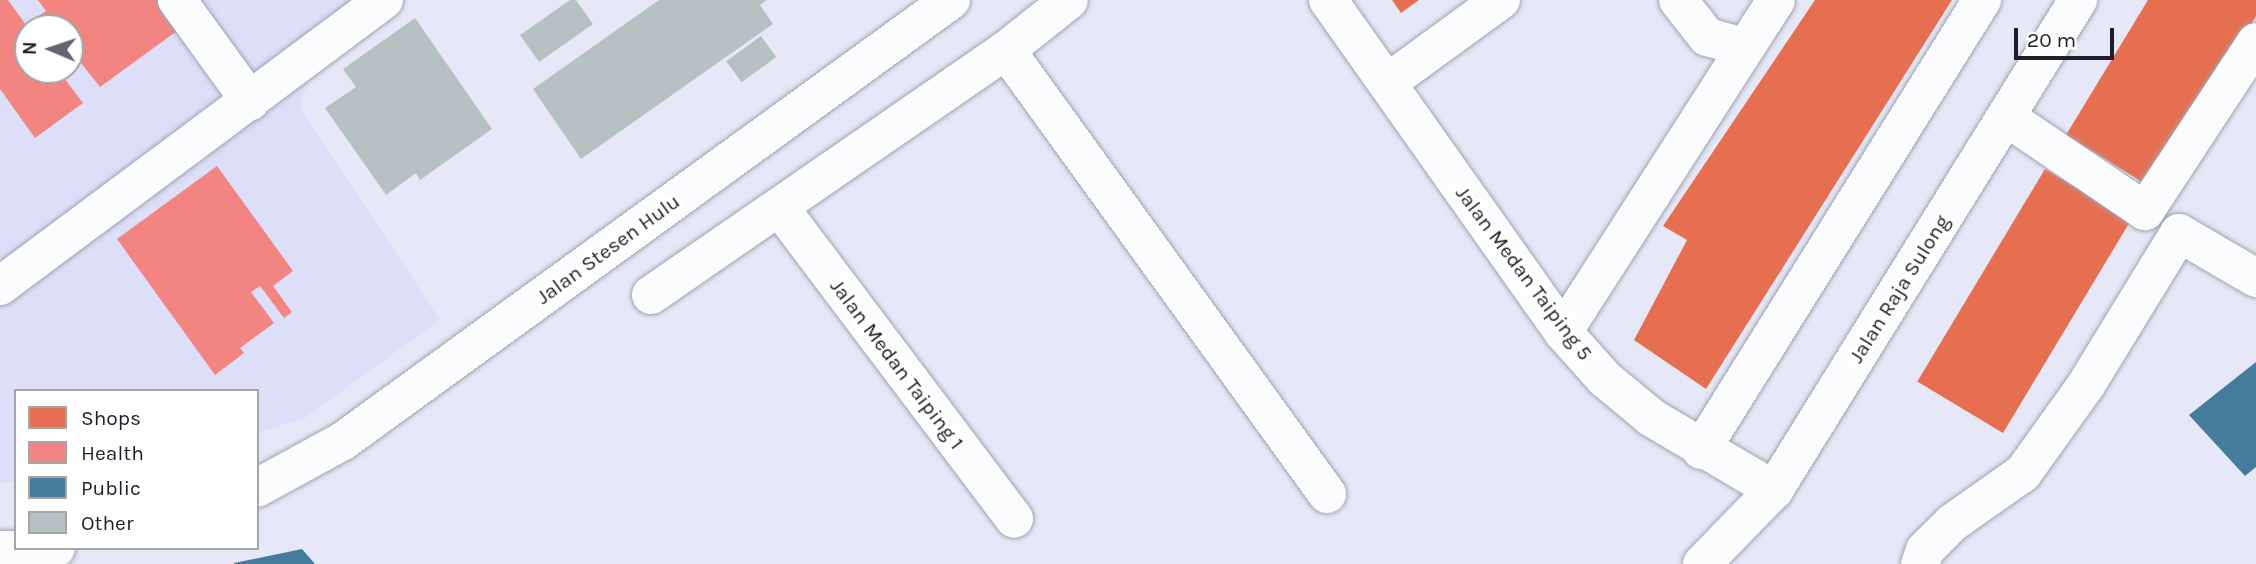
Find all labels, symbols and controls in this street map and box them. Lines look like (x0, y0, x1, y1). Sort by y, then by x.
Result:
north arrow (14, 14, 84, 84)
scale bar (2018, 14, 2118, 58)
text: 20 m (2027, 28, 2076, 52)
text: N (19, 41, 41, 56)
street label: Jalan Medan Taiping 5 (1450, 181, 1598, 365)
street label: Jalan Stesen Hulu (531, 188, 685, 310)
street label: Jalan Raja Sulong (1843, 210, 1955, 368)
street label: Jalan Medan Taiping 1 (825, 274, 969, 454)
legend (14, 389, 259, 550)
text: Shops (81, 406, 141, 430)
text: Health (81, 441, 144, 465)
text: Public (81, 476, 141, 500)
text: Other (81, 511, 134, 535)

